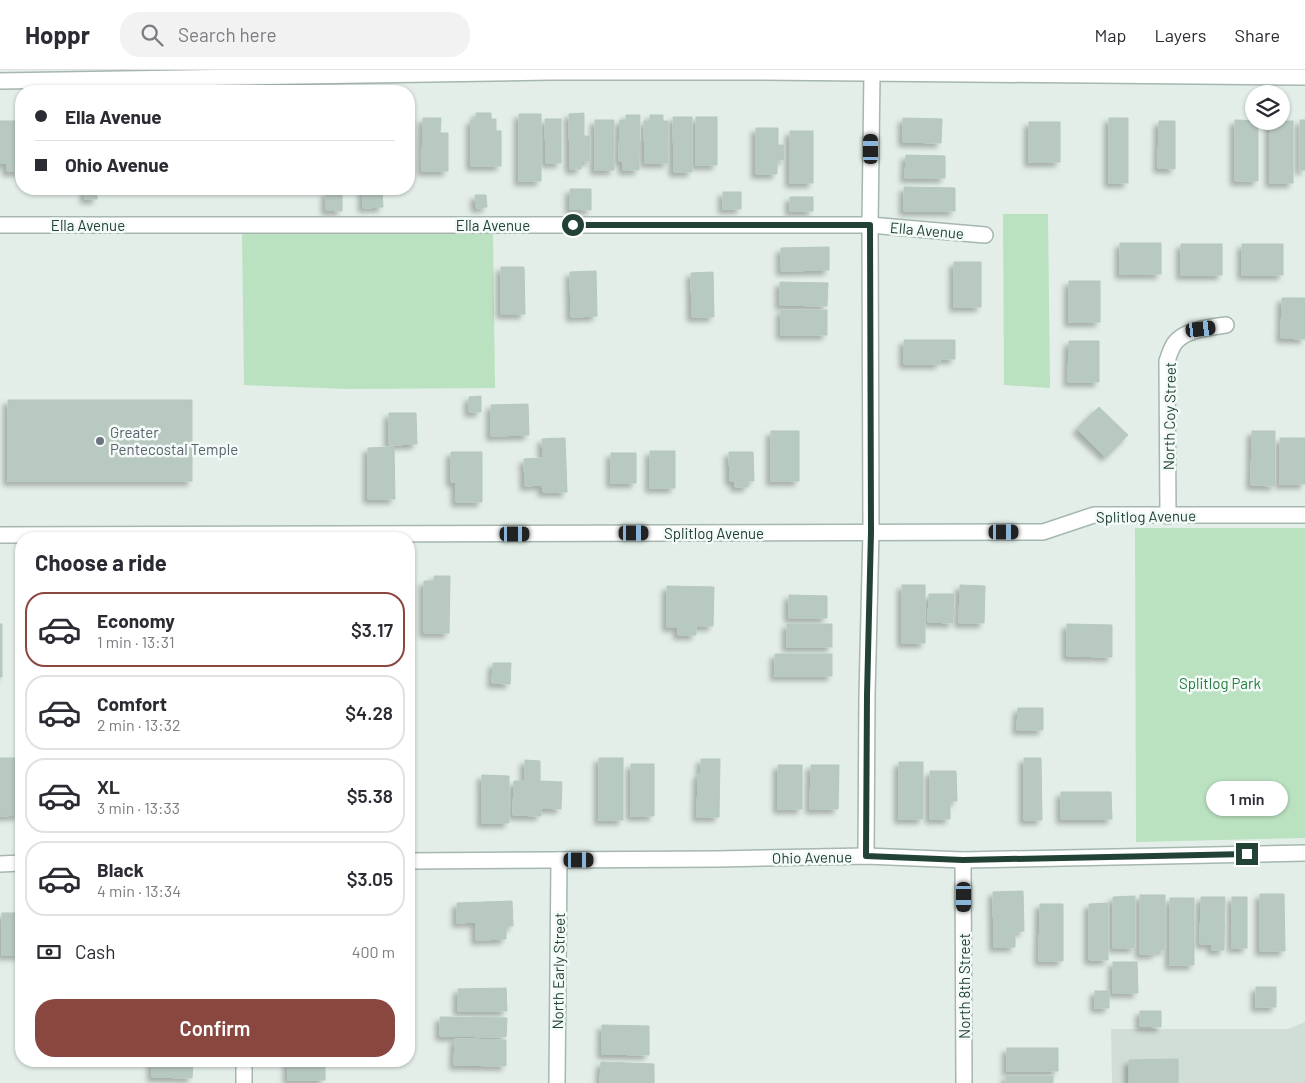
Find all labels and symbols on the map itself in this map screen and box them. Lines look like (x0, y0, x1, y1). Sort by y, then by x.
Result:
car (863, 134, 878, 164)
route start (562, 214, 584, 236)
street label: Ella Avenue (51, 216, 125, 234)
street label: Ella Avenue (456, 216, 530, 234)
street label: Ella Avenue (889, 218, 965, 242)
car (1185, 320, 1216, 338)
street label: North Coy Street (1159, 362, 1179, 470)
place label: Greater Pentecostal Temple (110, 423, 238, 458)
marker: Greater Pentecostal Temple (94, 435, 106, 447)
street label: Splitlog Avenue (1096, 506, 1196, 526)
street label: Splitlog Avenue (664, 524, 764, 542)
car (989, 525, 1019, 540)
car (619, 526, 649, 541)
car (500, 527, 530, 542)
park label: Splitlog Park (1179, 674, 1261, 692)
callout: 1 min (1206, 782, 1288, 816)
route end (1236, 843, 1258, 865)
street label: Ohio Avenue (772, 847, 852, 867)
car (564, 853, 594, 868)
car (956, 882, 971, 912)
street label: North Early Street (548, 912, 568, 1030)
street label: North 8th Street (955, 933, 973, 1039)

